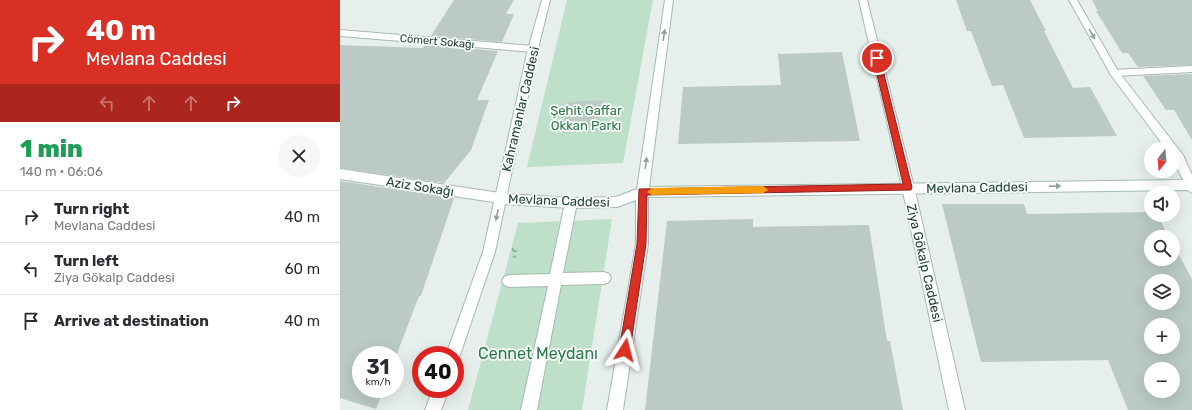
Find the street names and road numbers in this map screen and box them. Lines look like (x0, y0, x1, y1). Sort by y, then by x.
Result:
street label: Cömert Sokağı (399, 32, 475, 51)
street label: Kahramanlar Caddesi (499, 45, 542, 173)
street label: Aziz Sokağı (385, 174, 455, 200)
street label: Mevlana Caddesi (926, 179, 1028, 196)
street label: Mevlana Caddesi (508, 191, 610, 210)
street label: Ziya Gökalp Caddesi (904, 203, 945, 324)

